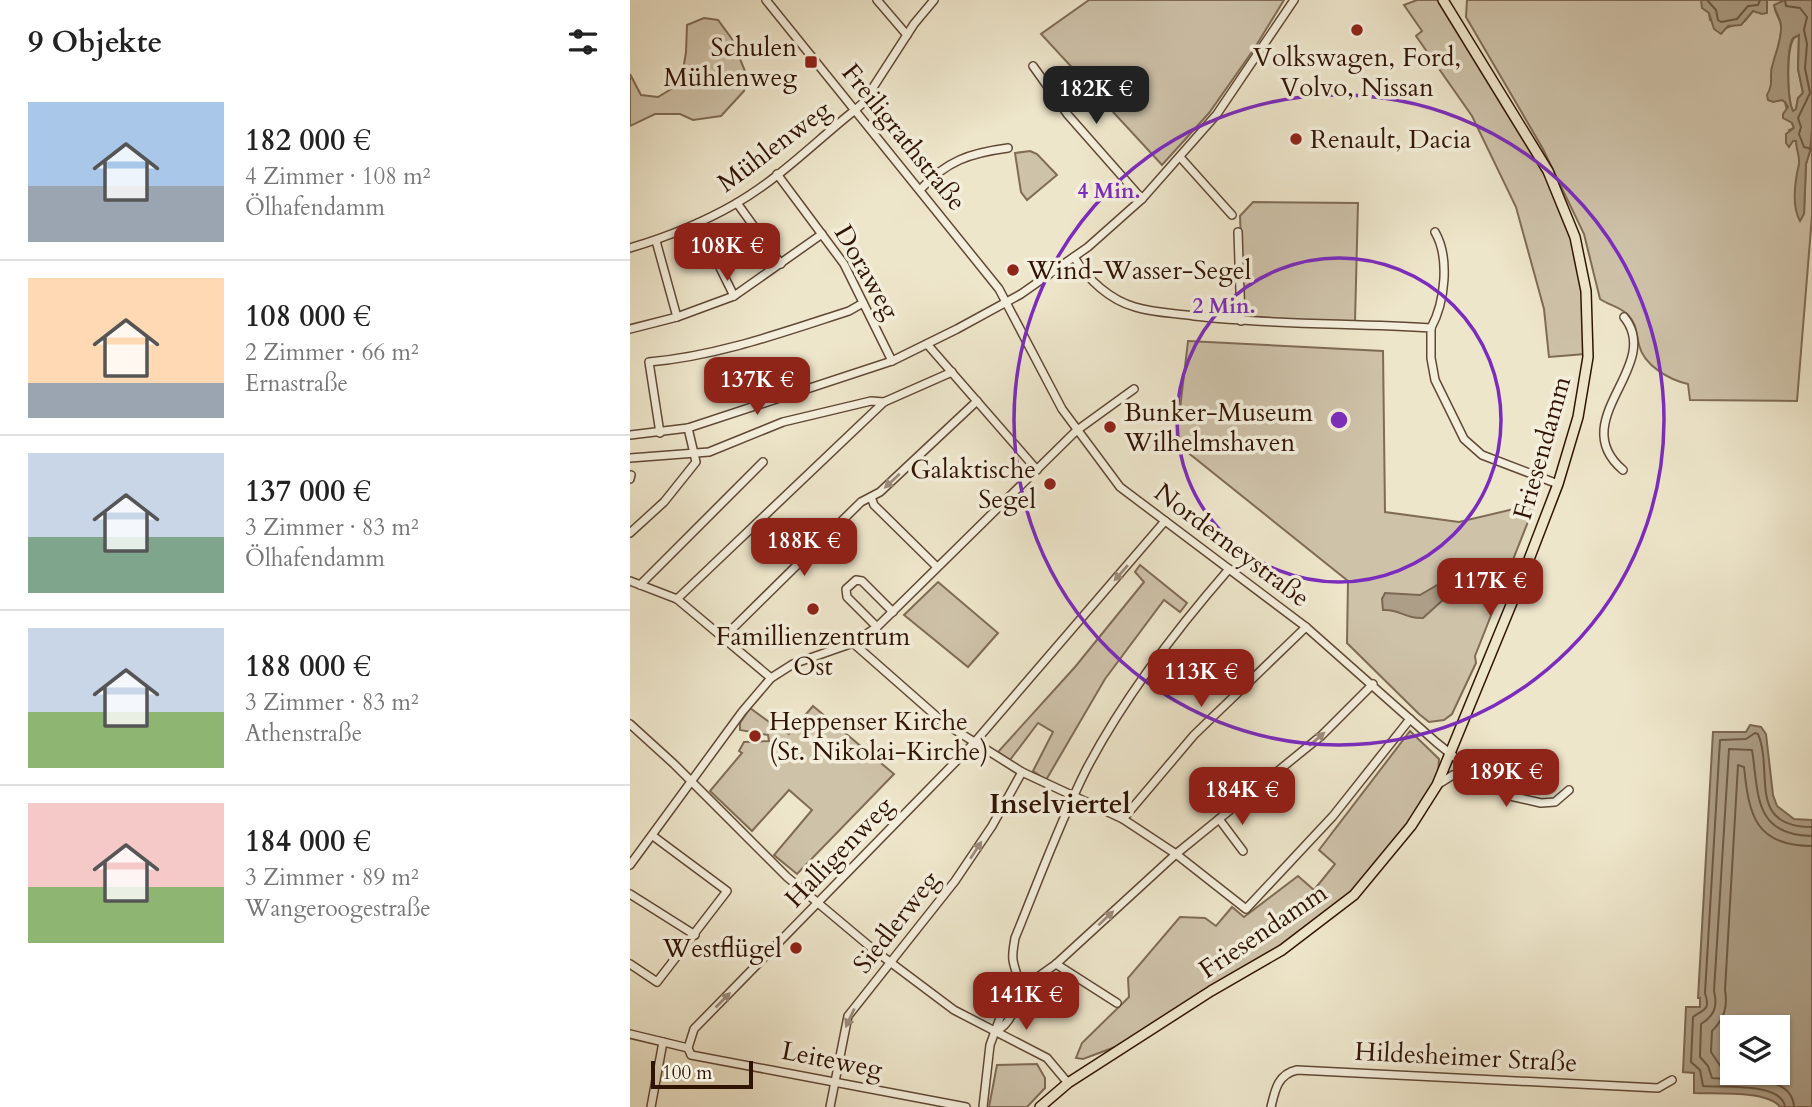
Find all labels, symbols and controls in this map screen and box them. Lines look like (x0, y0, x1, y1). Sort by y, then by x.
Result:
text: 9 Objekte (28, 22, 162, 63)
marker: Volkswagen, Ford, Volvo, Nissan (1349, 22, 1365, 38)
icon: filters (564, 23, 602, 61)
place label: Schulen Mühlenweg (664, 30, 797, 95)
place label: Volkswagen, Ford, Volvo, Nissan (1253, 40, 1461, 105)
marker: Schulen Mühlenweg (803, 54, 819, 70)
street label: Freiligrathstraße (834, 56, 974, 218)
pin: 182K € (1039, 66, 1153, 126)
text: 182K € (1059, 73, 1133, 104)
street label: Mühlenweg (710, 92, 838, 200)
text: 182 000 € (245, 120, 371, 161)
place label: Renault, Dacia (1310, 122, 1471, 157)
icon: home (84, 130, 168, 214)
marker: Renault, Dacia (1288, 131, 1304, 147)
text: 4 Zimmer · 108 m² (245, 161, 430, 192)
text: 4 Min. (1077, 177, 1141, 206)
text: Ölhafendamm (245, 192, 385, 223)
street label: Doraweg (826, 219, 908, 326)
pin: 108K € (670, 224, 784, 283)
text: 108K € (690, 230, 764, 261)
place label: Wind-Wasser-Segel (1026, 253, 1252, 288)
marker: Wind-Wasser-Segel (1005, 262, 1021, 278)
text: 2 Min. (1192, 292, 1256, 321)
text: 108 000 € (245, 296, 371, 337)
icon: home (84, 306, 168, 390)
text: 2 Zimmer · 66 m² (245, 337, 419, 368)
pin: 137K € (700, 358, 814, 417)
text: 137K € (720, 364, 794, 395)
text: Ernastraße (245, 368, 348, 399)
street label: Friesendamm (1505, 372, 1579, 524)
place label: Bunker-Museum Wilhelmshaven (1123, 395, 1313, 460)
centre of rings (1327, 408, 1351, 432)
marker: Bunker-Museum Wilhelmshaven (1102, 419, 1118, 435)
place label: Galaktische Segel (910, 452, 1036, 517)
text: 137 000 € (245, 471, 371, 512)
one-way arrow (883, 473, 900, 490)
street label: Norderneystraße (1147, 475, 1317, 615)
marker: Galaktische Segel (1042, 476, 1058, 492)
icon: home (84, 481, 168, 565)
text: 3 Zimmer · 83 m² (245, 512, 419, 543)
pin: 188K € (747, 518, 861, 578)
text: 188K € (767, 525, 841, 556)
text: Ölhafendamm (245, 543, 385, 574)
pin: 117K € (1433, 558, 1547, 618)
one-way arrow (1113, 564, 1129, 582)
text: 117K € (1453, 565, 1527, 596)
marker: Famillienzentrum Ost (805, 601, 821, 617)
place label: Famillienzentrum Ost (716, 619, 910, 684)
text: 188 000 € (245, 646, 371, 687)
pin: 113K € (1144, 650, 1258, 709)
icon: home (84, 656, 168, 740)
text: 113K € (1164, 656, 1238, 687)
text: 3 Zimmer · 83 m² (245, 687, 419, 718)
place label: Heppenser Kirche (St. Nikolai-Kirche) (769, 704, 989, 769)
text: Athenstraße (245, 718, 362, 749)
marker: Heppenser Kirche (St. Nikolai-Kirche) (747, 728, 763, 744)
one-way arrow (1308, 731, 1326, 747)
pin: 189K € (1449, 750, 1563, 809)
text: 189K € (1469, 756, 1543, 787)
pin: 184K € (1185, 768, 1299, 827)
text: 184K € (1205, 774, 1279, 805)
district label: Inselviertel (989, 785, 1131, 823)
street label: Halligenweg (777, 789, 901, 915)
text: 184 000 € (245, 821, 371, 862)
icon: home (84, 831, 168, 915)
one-way arrow (969, 840, 982, 860)
text: 3 Zimmer · 89 m² (245, 862, 419, 893)
street label: Siedlerweg (845, 863, 947, 980)
street label: Friesendamm (1192, 875, 1334, 987)
text: Wangeroogestraße (245, 893, 431, 924)
one-way arrow (1097, 910, 1115, 926)
place label: Westflügel (661, 931, 782, 966)
marker: Westflügel (788, 940, 804, 956)
pin: 141K € (969, 972, 1083, 1032)
text: 141K € (989, 979, 1063, 1010)
one-way arrow (715, 992, 731, 1009)
one-way arrow (844, 1008, 856, 1028)
map controls (1720, 1015, 1790, 1085)
button: layers (1720, 1015, 1790, 1085)
street label: Leiteweg (779, 1033, 886, 1087)
street label: Hildesheimer Straße (1354, 1034, 1578, 1080)
scale bar (651, 1058, 752, 1090)
text: 100 m (662, 1060, 712, 1086)

